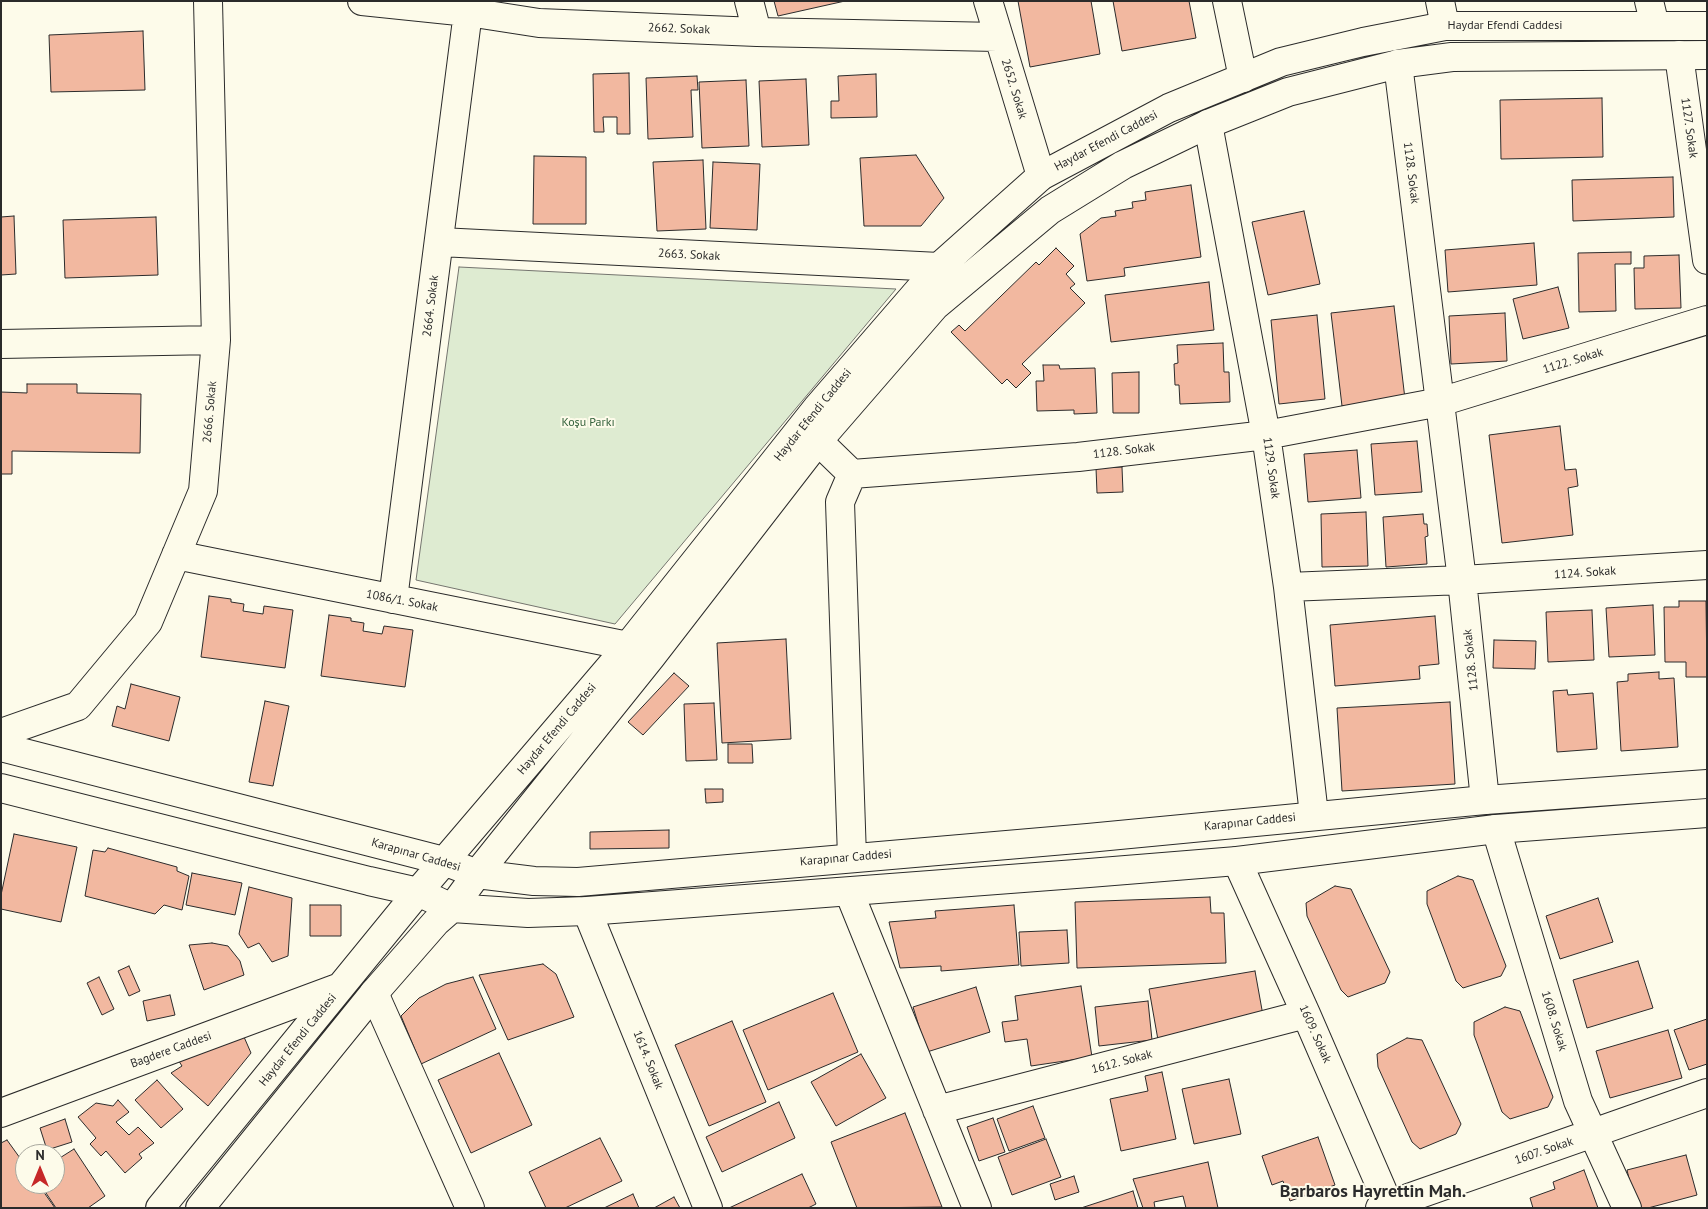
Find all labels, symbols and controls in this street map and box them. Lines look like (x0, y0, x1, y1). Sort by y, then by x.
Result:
street label: Haydar Efendi Caddesi (1448, 19, 1562, 33)
street label: 2662. Sokak (648, 21, 710, 37)
street label: 2652. Sokak (998, 57, 1030, 121)
street label: 1127. Sokak (1678, 97, 1700, 159)
street label: Haydar Efendi Caddesi (1052, 108, 1160, 174)
street label: 1128. Sokak (1400, 141, 1422, 205)
street label: 2663. Sokak (658, 246, 720, 264)
street label: 2664. Sokak (420, 274, 442, 338)
street label: 1122. Sokak (1541, 345, 1605, 377)
street label: Haydar Efendi Caddesi (771, 366, 855, 464)
street label: 2666. Sokak (200, 380, 220, 444)
park label: Koşu Parkı (561, 416, 615, 430)
street label: 1129. Sokak (1260, 436, 1282, 500)
street label: 1128. Sokak (1092, 440, 1156, 462)
street label: 1124. Sokak (1553, 564, 1617, 582)
street label: 1086/1. Sokak (365, 587, 439, 615)
street label: 1128. Sokak (1461, 628, 1481, 692)
street label: Haydar Efendi Caddesi (515, 680, 599, 778)
street label: Karapınar Caddesi (1203, 810, 1297, 834)
street label: Karapınar Caddesi (370, 835, 462, 875)
street label: Karapınar Caddesi (799, 847, 893, 869)
street label: 1608. Sokak (1538, 989, 1570, 1053)
street label: Haydar Efendi Caddesi (256, 991, 340, 1089)
street label: 1609. Sokak (1296, 1003, 1334, 1065)
street label: 1614. Sokak (630, 1028, 666, 1092)
street label: Bagdere Caddesi (129, 1029, 213, 1071)
street label: 1612. Sokak (1090, 1047, 1154, 1077)
street label: 1607. Sokak (1513, 1134, 1575, 1168)
north arrow (15, 1144, 65, 1194)
text: N (35, 1146, 45, 1164)
district label: Barbaros Hayrettin Mah. (1280, 1181, 1466, 1203)

